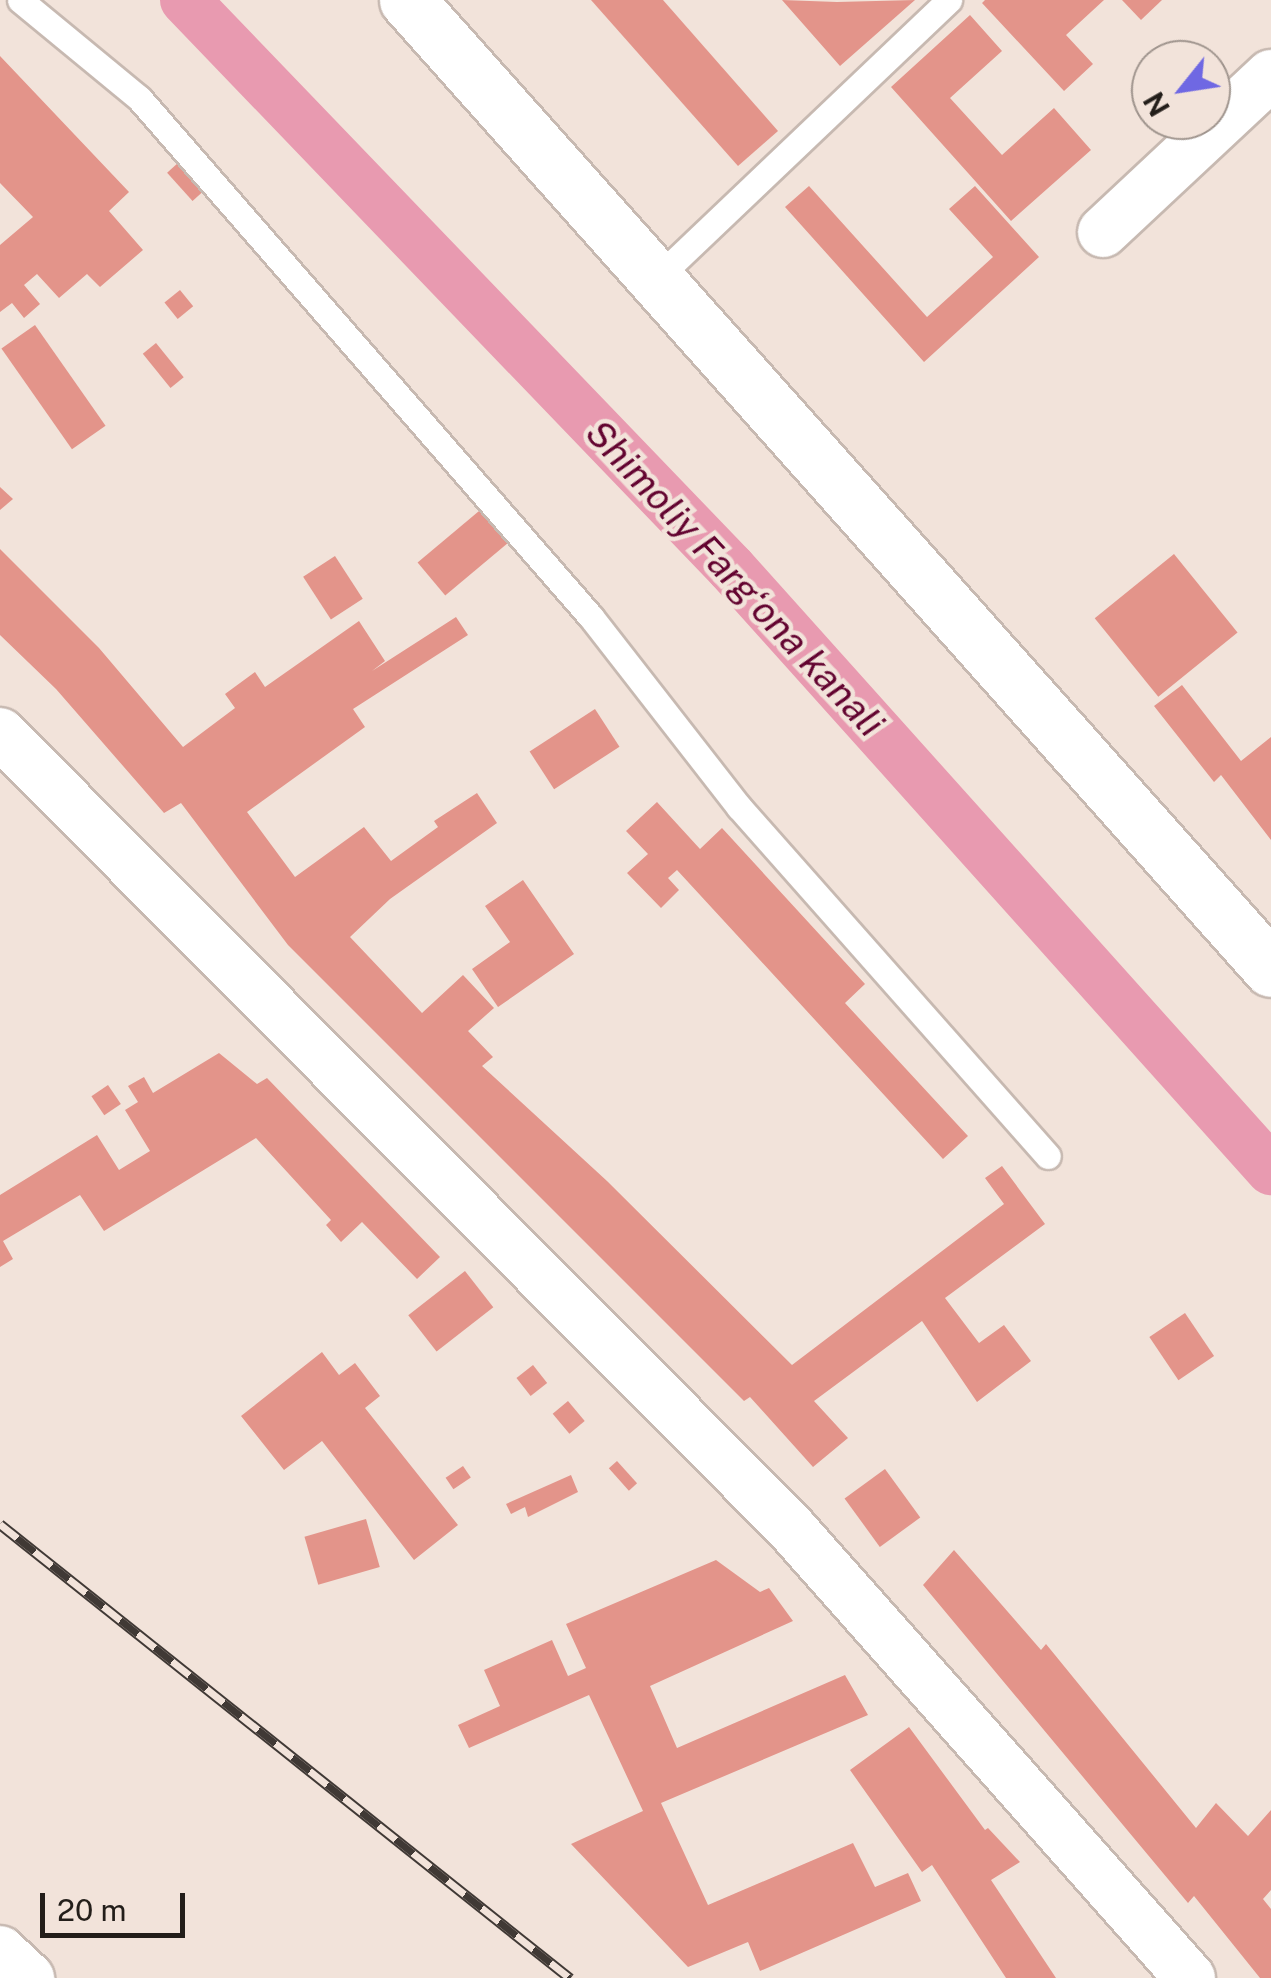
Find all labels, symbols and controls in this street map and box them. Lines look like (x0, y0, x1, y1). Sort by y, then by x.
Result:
north arrow (1131, 40, 1231, 140)
text: N (1137, 87, 1176, 122)
water label: Shimoliy Fargʻona kanali (576, 410, 894, 746)
scale bar (45, 1873, 190, 1935)
text: 20 m (57, 1892, 126, 1928)

